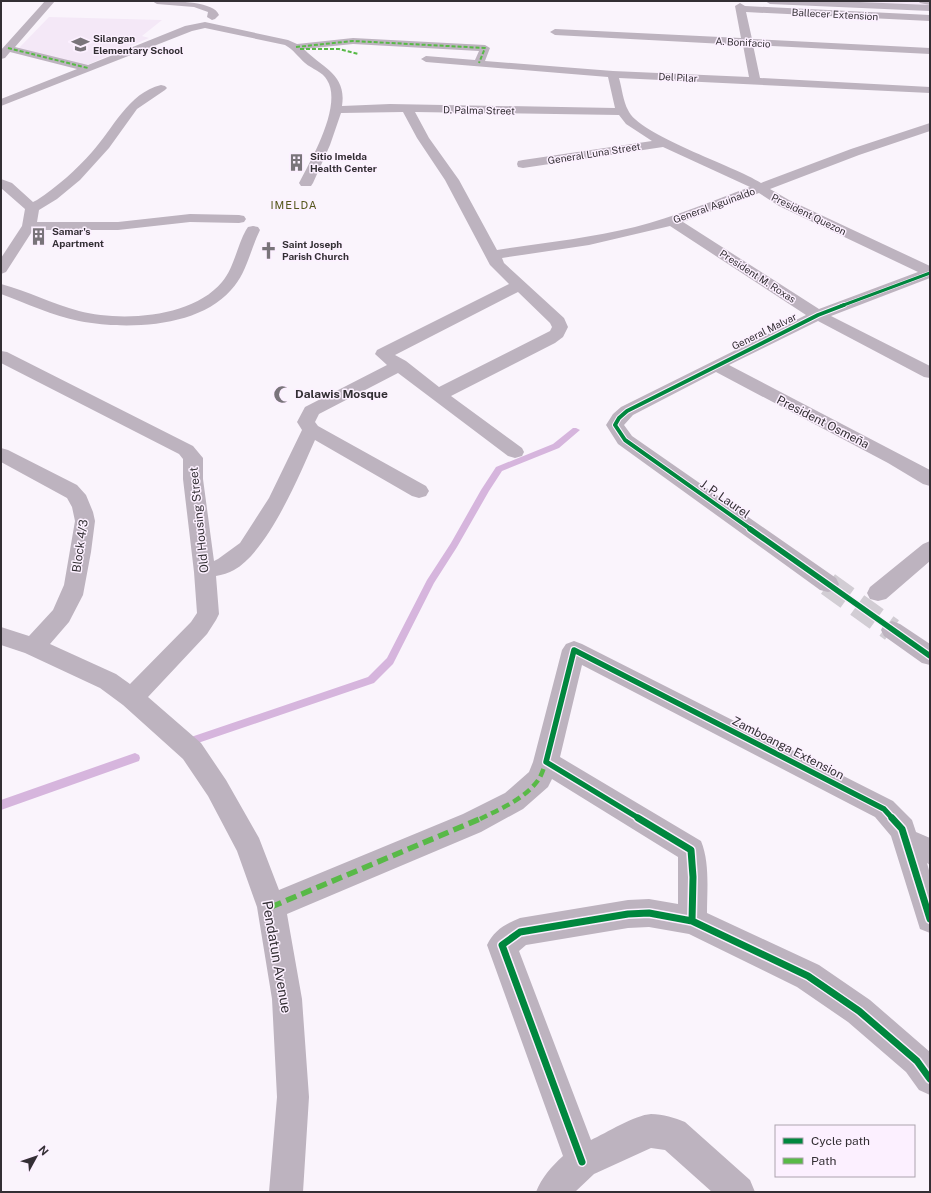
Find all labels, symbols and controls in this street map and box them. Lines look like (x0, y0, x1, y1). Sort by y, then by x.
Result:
street label: Ballecer Extension (791, 6, 879, 22)
place label: Silangan Elementary School (93, 32, 183, 56)
school or university icon: Silangan Elementary School (70, 34, 90, 54)
street label: A. Bonifacio (715, 35, 771, 49)
street label: Del Pilar (658, 70, 698, 84)
street label: D. Palma Street (443, 103, 515, 117)
street label: General Luna Street (547, 140, 641, 166)
place label: Sitio Imelda Health Center (310, 150, 377, 174)
building icon: Sitio Imelda Health Center (287, 152, 307, 172)
street label: General Aguinaldo (671, 184, 757, 225)
street label: President Quezon (770, 191, 849, 237)
district label: IMELDA (270, 199, 318, 211)
place label: Samar's Apartment (52, 225, 104, 249)
building icon: Samar's Apartment (29, 227, 49, 247)
place label: Saint Joseph Parish Church (282, 238, 349, 262)
church icon: Saint Joseph Parish Church (259, 240, 279, 260)
street label: President M. Roxas (718, 247, 798, 305)
street label: General Malvar (730, 310, 798, 352)
mosque icon: Dalawis Mosque (272, 384, 292, 404)
place label: Dalawis Mosque (295, 387, 388, 401)
street label: President Osmeña (774, 393, 872, 451)
street label: Old Housing Street (186, 466, 212, 574)
street label: J. P. Laurel (697, 477, 753, 521)
street label: Block 4/3 (69, 518, 91, 574)
street label: Zamboanga Extension (730, 714, 846, 782)
street label: Pendatun Avenue (259, 900, 295, 1014)
legend (775, 1125, 915, 1177)
text: Cycle path (811, 1134, 870, 1148)
north arrow (16, 1137, 56, 1177)
text: N (36, 1143, 51, 1158)
text: Path (811, 1154, 837, 1168)

